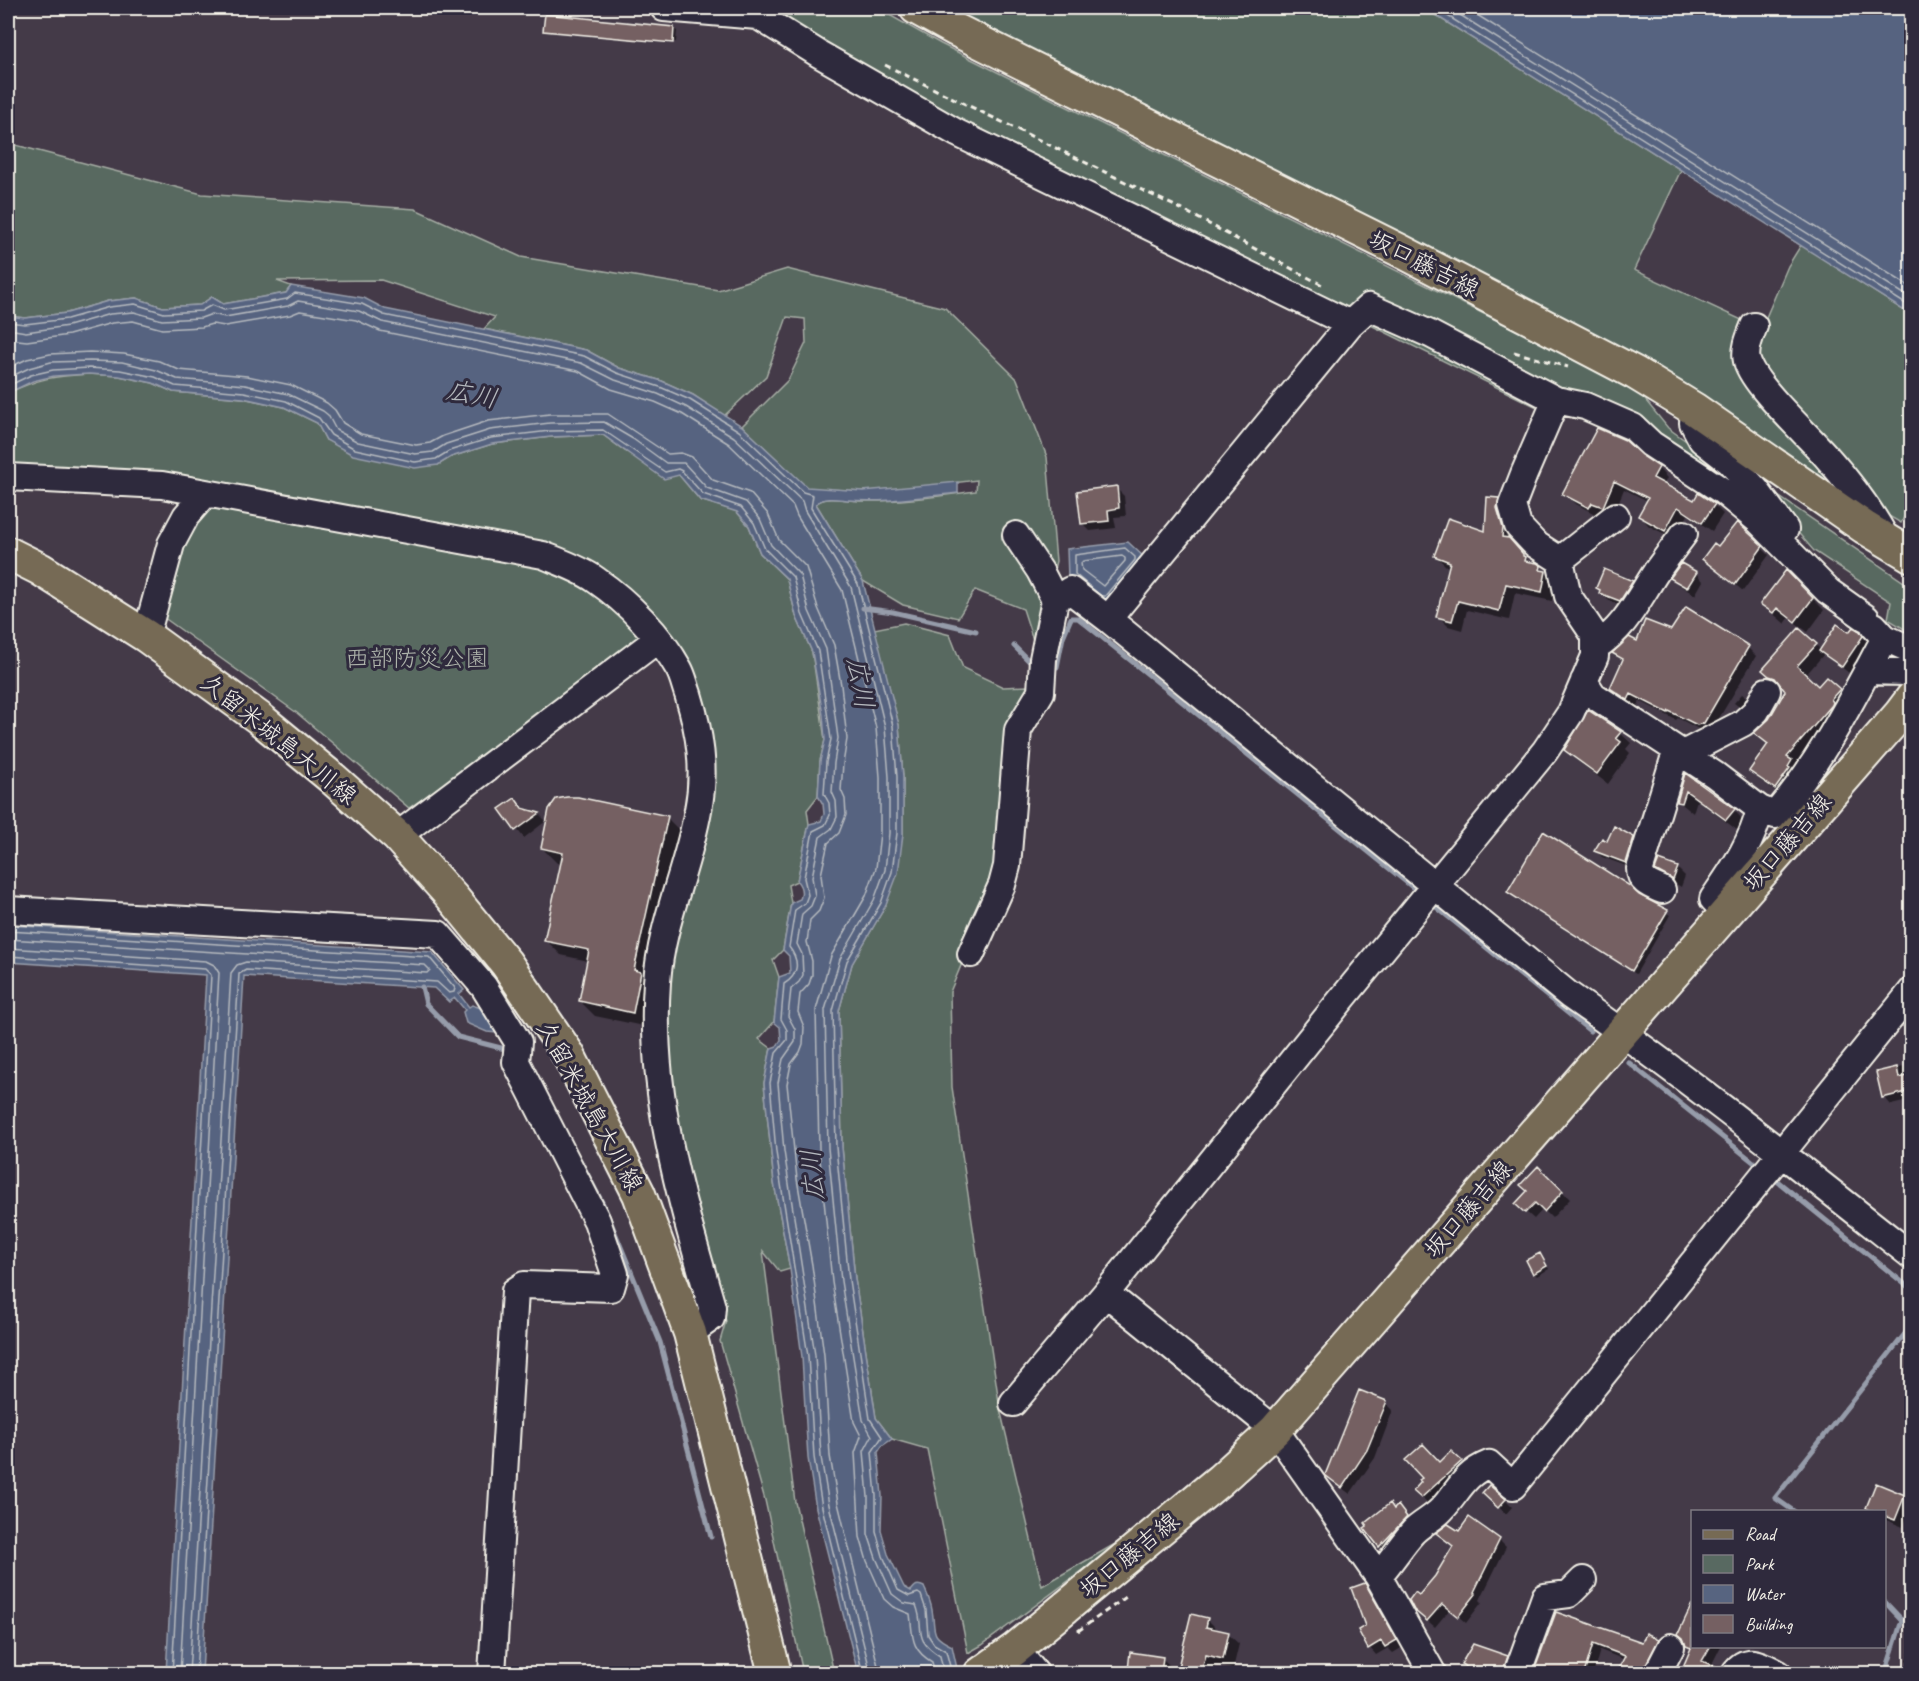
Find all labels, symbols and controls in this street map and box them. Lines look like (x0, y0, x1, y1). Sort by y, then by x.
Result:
street label: 坂口藤吉線 (1364, 223, 1484, 305)
water label: 広川 (443, 373, 501, 416)
park label: 西部防災公園 (345, 643, 489, 673)
water label: 広川 (840, 655, 881, 712)
street label: 久留米城島大川線 (195, 667, 363, 811)
street label: 坂口藤吉線 (1736, 787, 1838, 897)
street label: 久留米城島大川線 (530, 1015, 650, 1197)
water label: 広川 (794, 1148, 831, 1202)
street label: 坂口藤吉線 (1417, 1154, 1519, 1264)
street label: 坂口藤吉線 (1073, 1506, 1185, 1604)
legend (1691, 1510, 1886, 1648)
text: Road (1745, 1523, 1778, 1545)
text: Park (1745, 1553, 1775, 1575)
text: Water (1745, 1583, 1786, 1605)
text: Building (1745, 1613, 1794, 1635)

